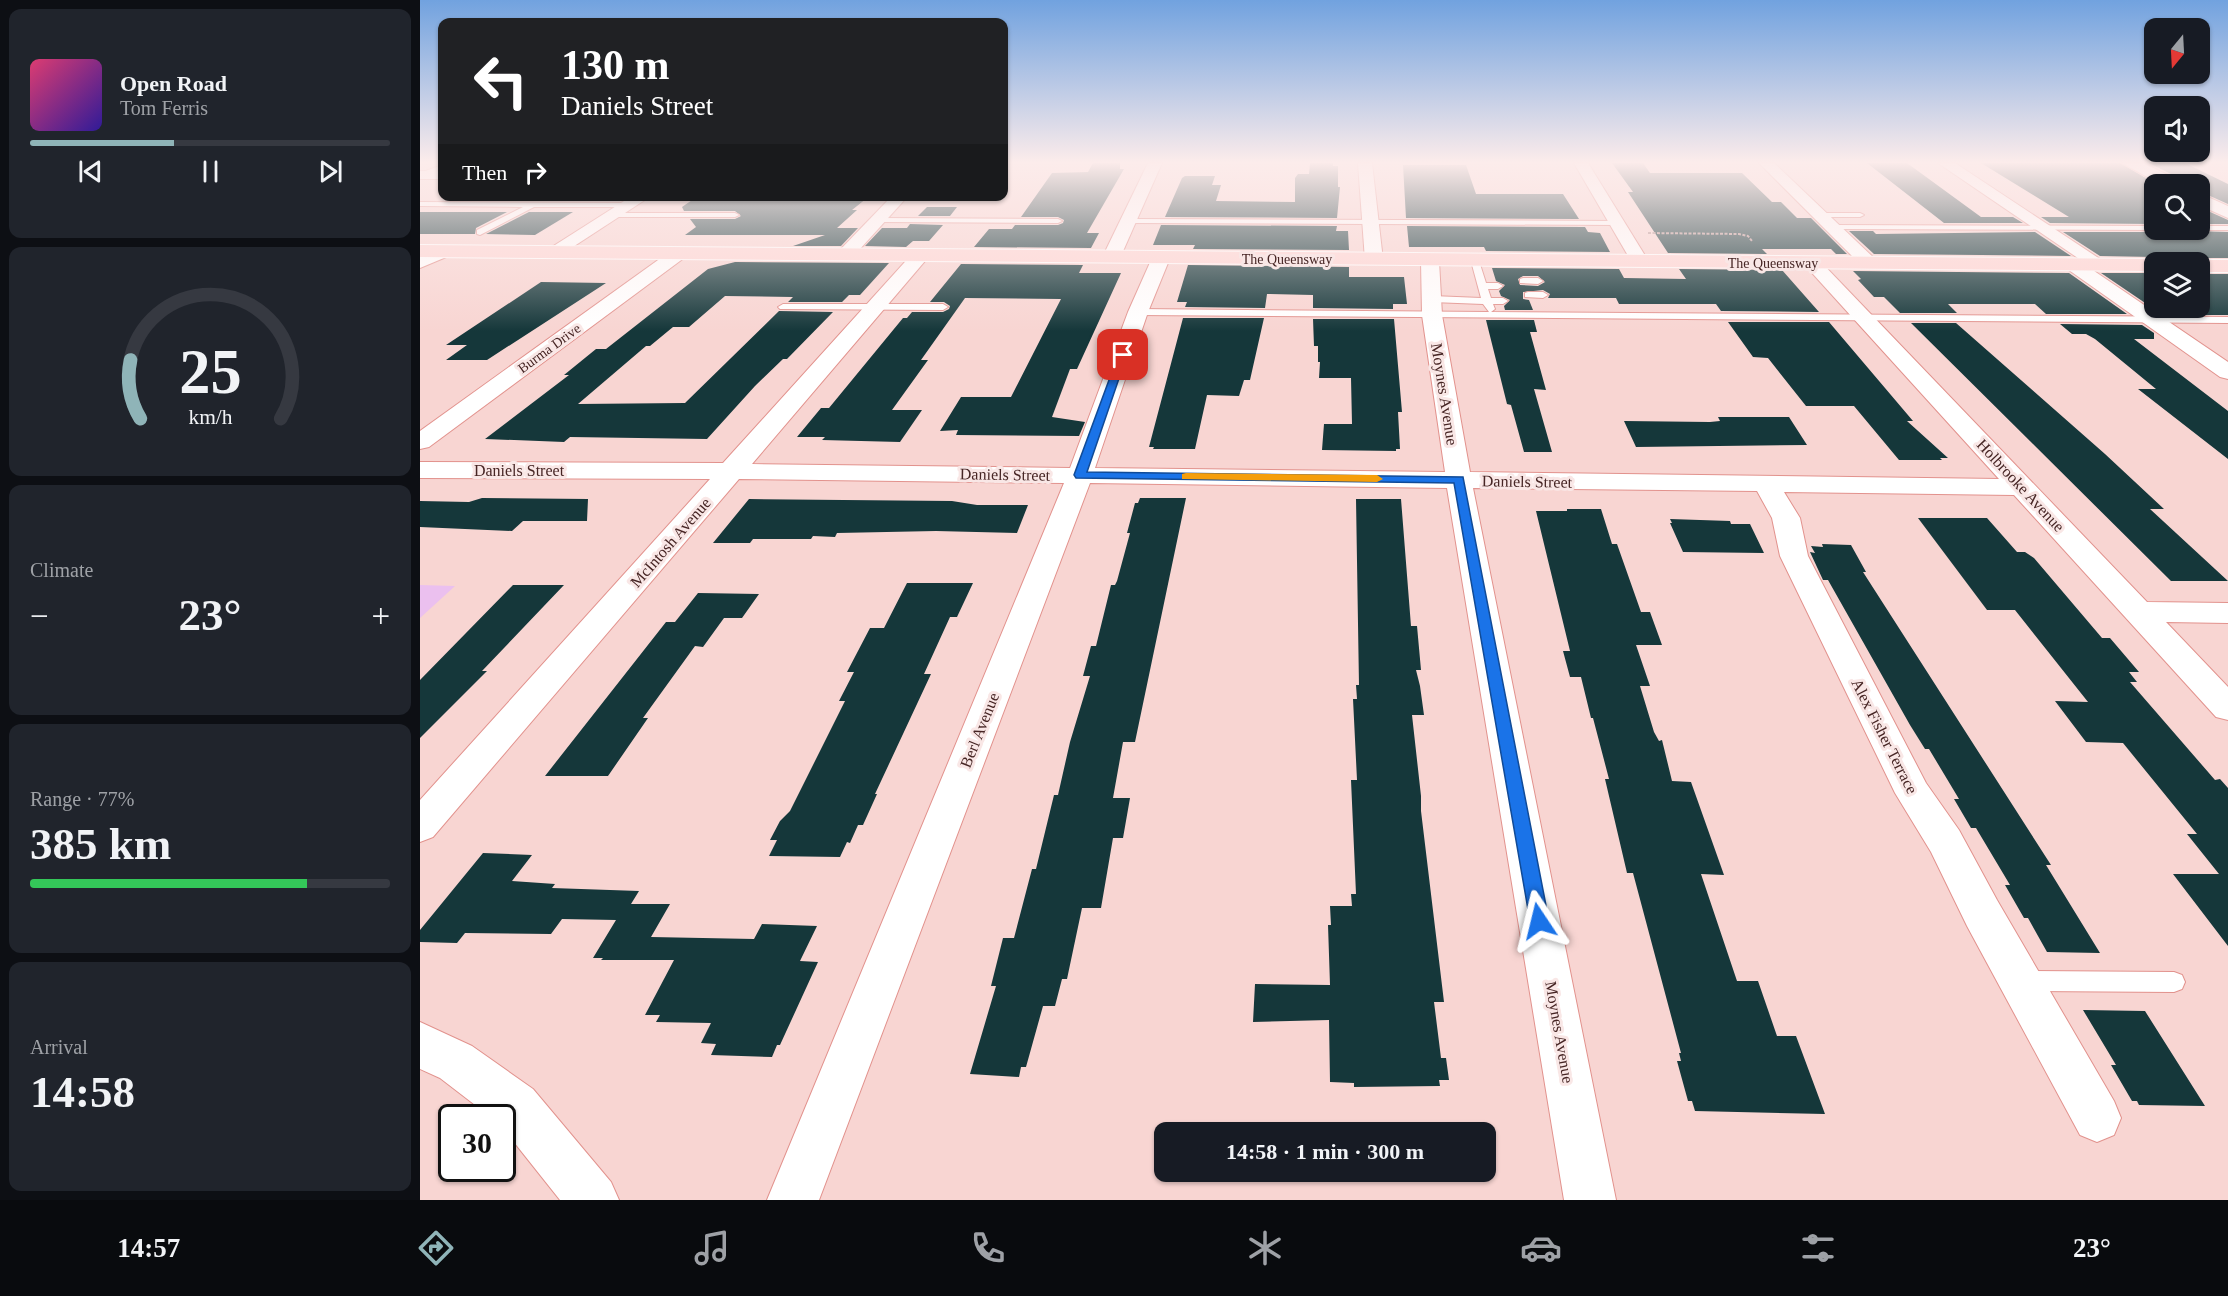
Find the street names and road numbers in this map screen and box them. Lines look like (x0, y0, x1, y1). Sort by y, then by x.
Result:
street label: The Queensway (1242, 252, 1332, 267)
street label: The Queensway (1728, 256, 1818, 271)
street label: Burma Drive (515, 321, 583, 376)
street label: Moynes Avenue (1427, 342, 1461, 447)
street label: Holbrooke Avenue (1973, 436, 2068, 535)
street label: Daniels Street (474, 462, 565, 479)
street label: Daniels Street (960, 465, 1051, 484)
street label: Daniels Street (1482, 472, 1573, 491)
street label: McIntosh Avenue (627, 494, 714, 591)
street label: Alex Fisher Terrace (1848, 676, 1921, 796)
street label: Berl Avenue (957, 690, 1002, 770)
street label: Moynes Avenue (1541, 980, 1577, 1085)

